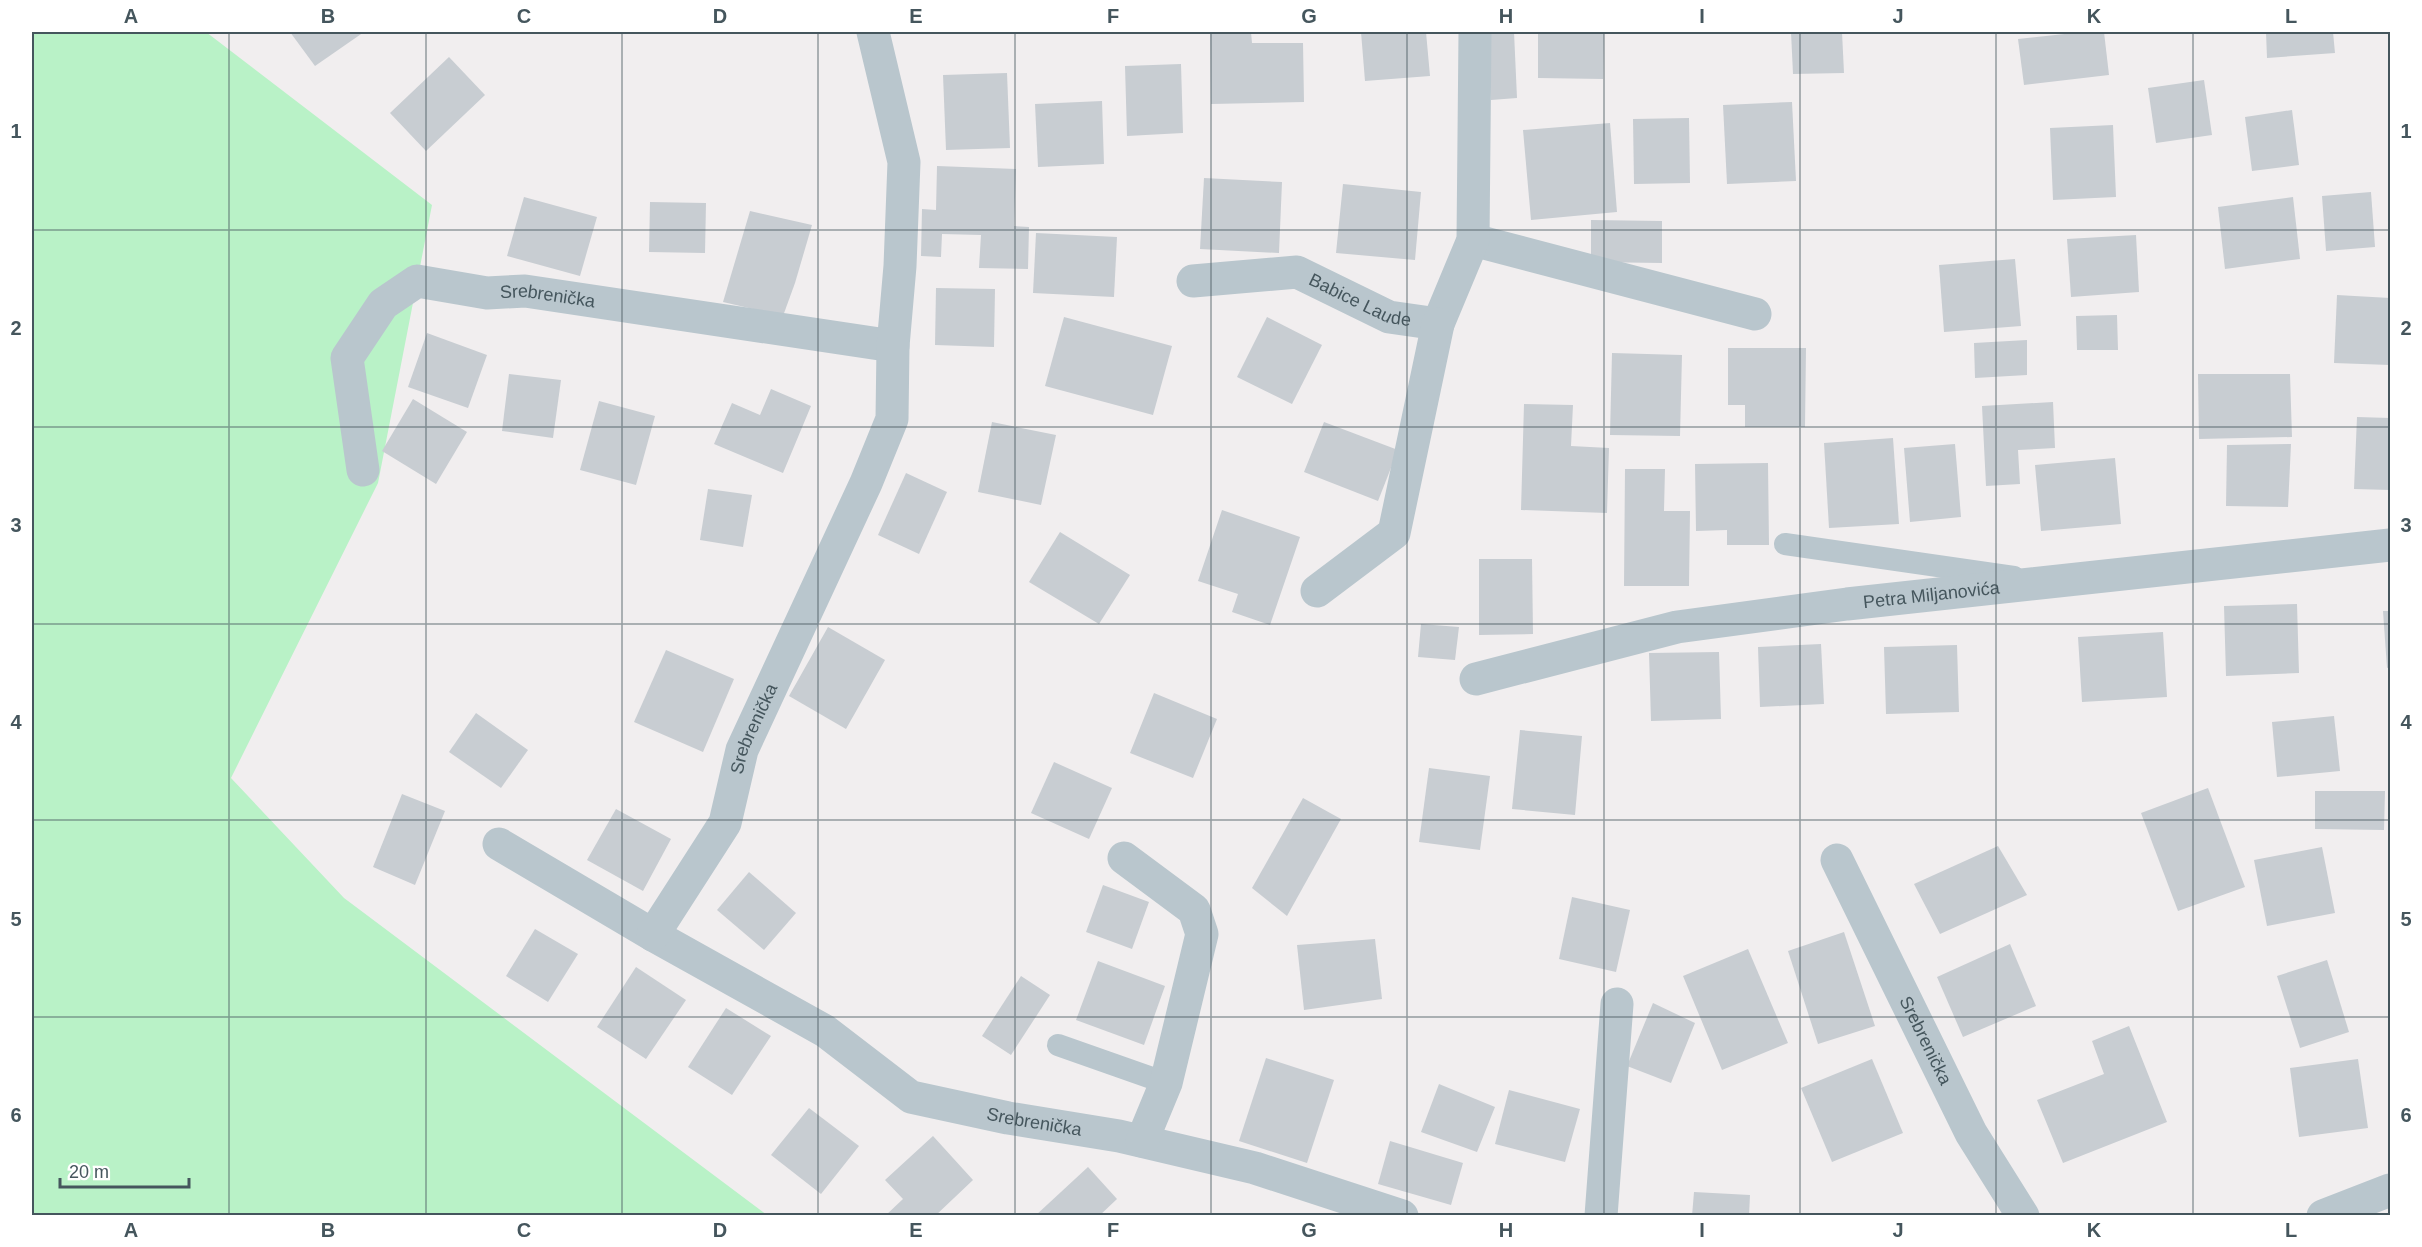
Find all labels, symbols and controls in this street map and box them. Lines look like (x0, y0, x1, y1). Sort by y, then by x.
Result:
text: A (124, 5, 138, 27)
text: B (321, 5, 335, 27)
text: C (517, 5, 531, 27)
text: D (713, 5, 727, 27)
text: E (909, 5, 923, 27)
text: F (1107, 5, 1119, 27)
text: G (1301, 5, 1317, 27)
text: H (1499, 5, 1513, 27)
text: I (1699, 5, 1705, 27)
text: J (1892, 5, 1904, 27)
text: K (2087, 5, 2102, 27)
text: L (2285, 5, 2297, 27)
text: 1 (10, 120, 22, 142)
text: 1 (2400, 120, 2412, 142)
street label: Babice Laude (1306, 269, 1412, 330)
street label: Srebrenička (499, 281, 598, 312)
text: 2 (10, 317, 22, 339)
text: 2 (2400, 317, 2412, 339)
text: 3 (10, 514, 22, 536)
text: 3 (2400, 514, 2412, 536)
street label: Petra Miljanovića (1862, 577, 2002, 612)
street label: Srebrenička (727, 680, 782, 776)
text: 4 (10, 711, 22, 733)
text: 4 (2400, 711, 2412, 733)
text: 5 (10, 908, 22, 930)
text: 5 (2400, 908, 2412, 930)
street label: Srebrenička (1895, 993, 1956, 1089)
text: 6 (10, 1104, 22, 1126)
street label: Srebrenička (985, 1104, 1084, 1140)
text: 6 (2400, 1104, 2412, 1126)
scale bar (60, 1151, 189, 1189)
text: 20 m (69, 1162, 109, 1182)
text: A (124, 1219, 138, 1241)
text: B (321, 1219, 335, 1241)
text: C (517, 1219, 531, 1241)
text: D (713, 1219, 727, 1241)
text: E (909, 1219, 923, 1241)
text: F (1107, 1219, 1119, 1241)
text: G (1301, 1219, 1317, 1241)
text: H (1499, 1219, 1513, 1241)
text: I (1699, 1219, 1705, 1241)
text: J (1892, 1219, 1904, 1241)
text: K (2087, 1219, 2102, 1241)
text: L (2285, 1219, 2297, 1241)

